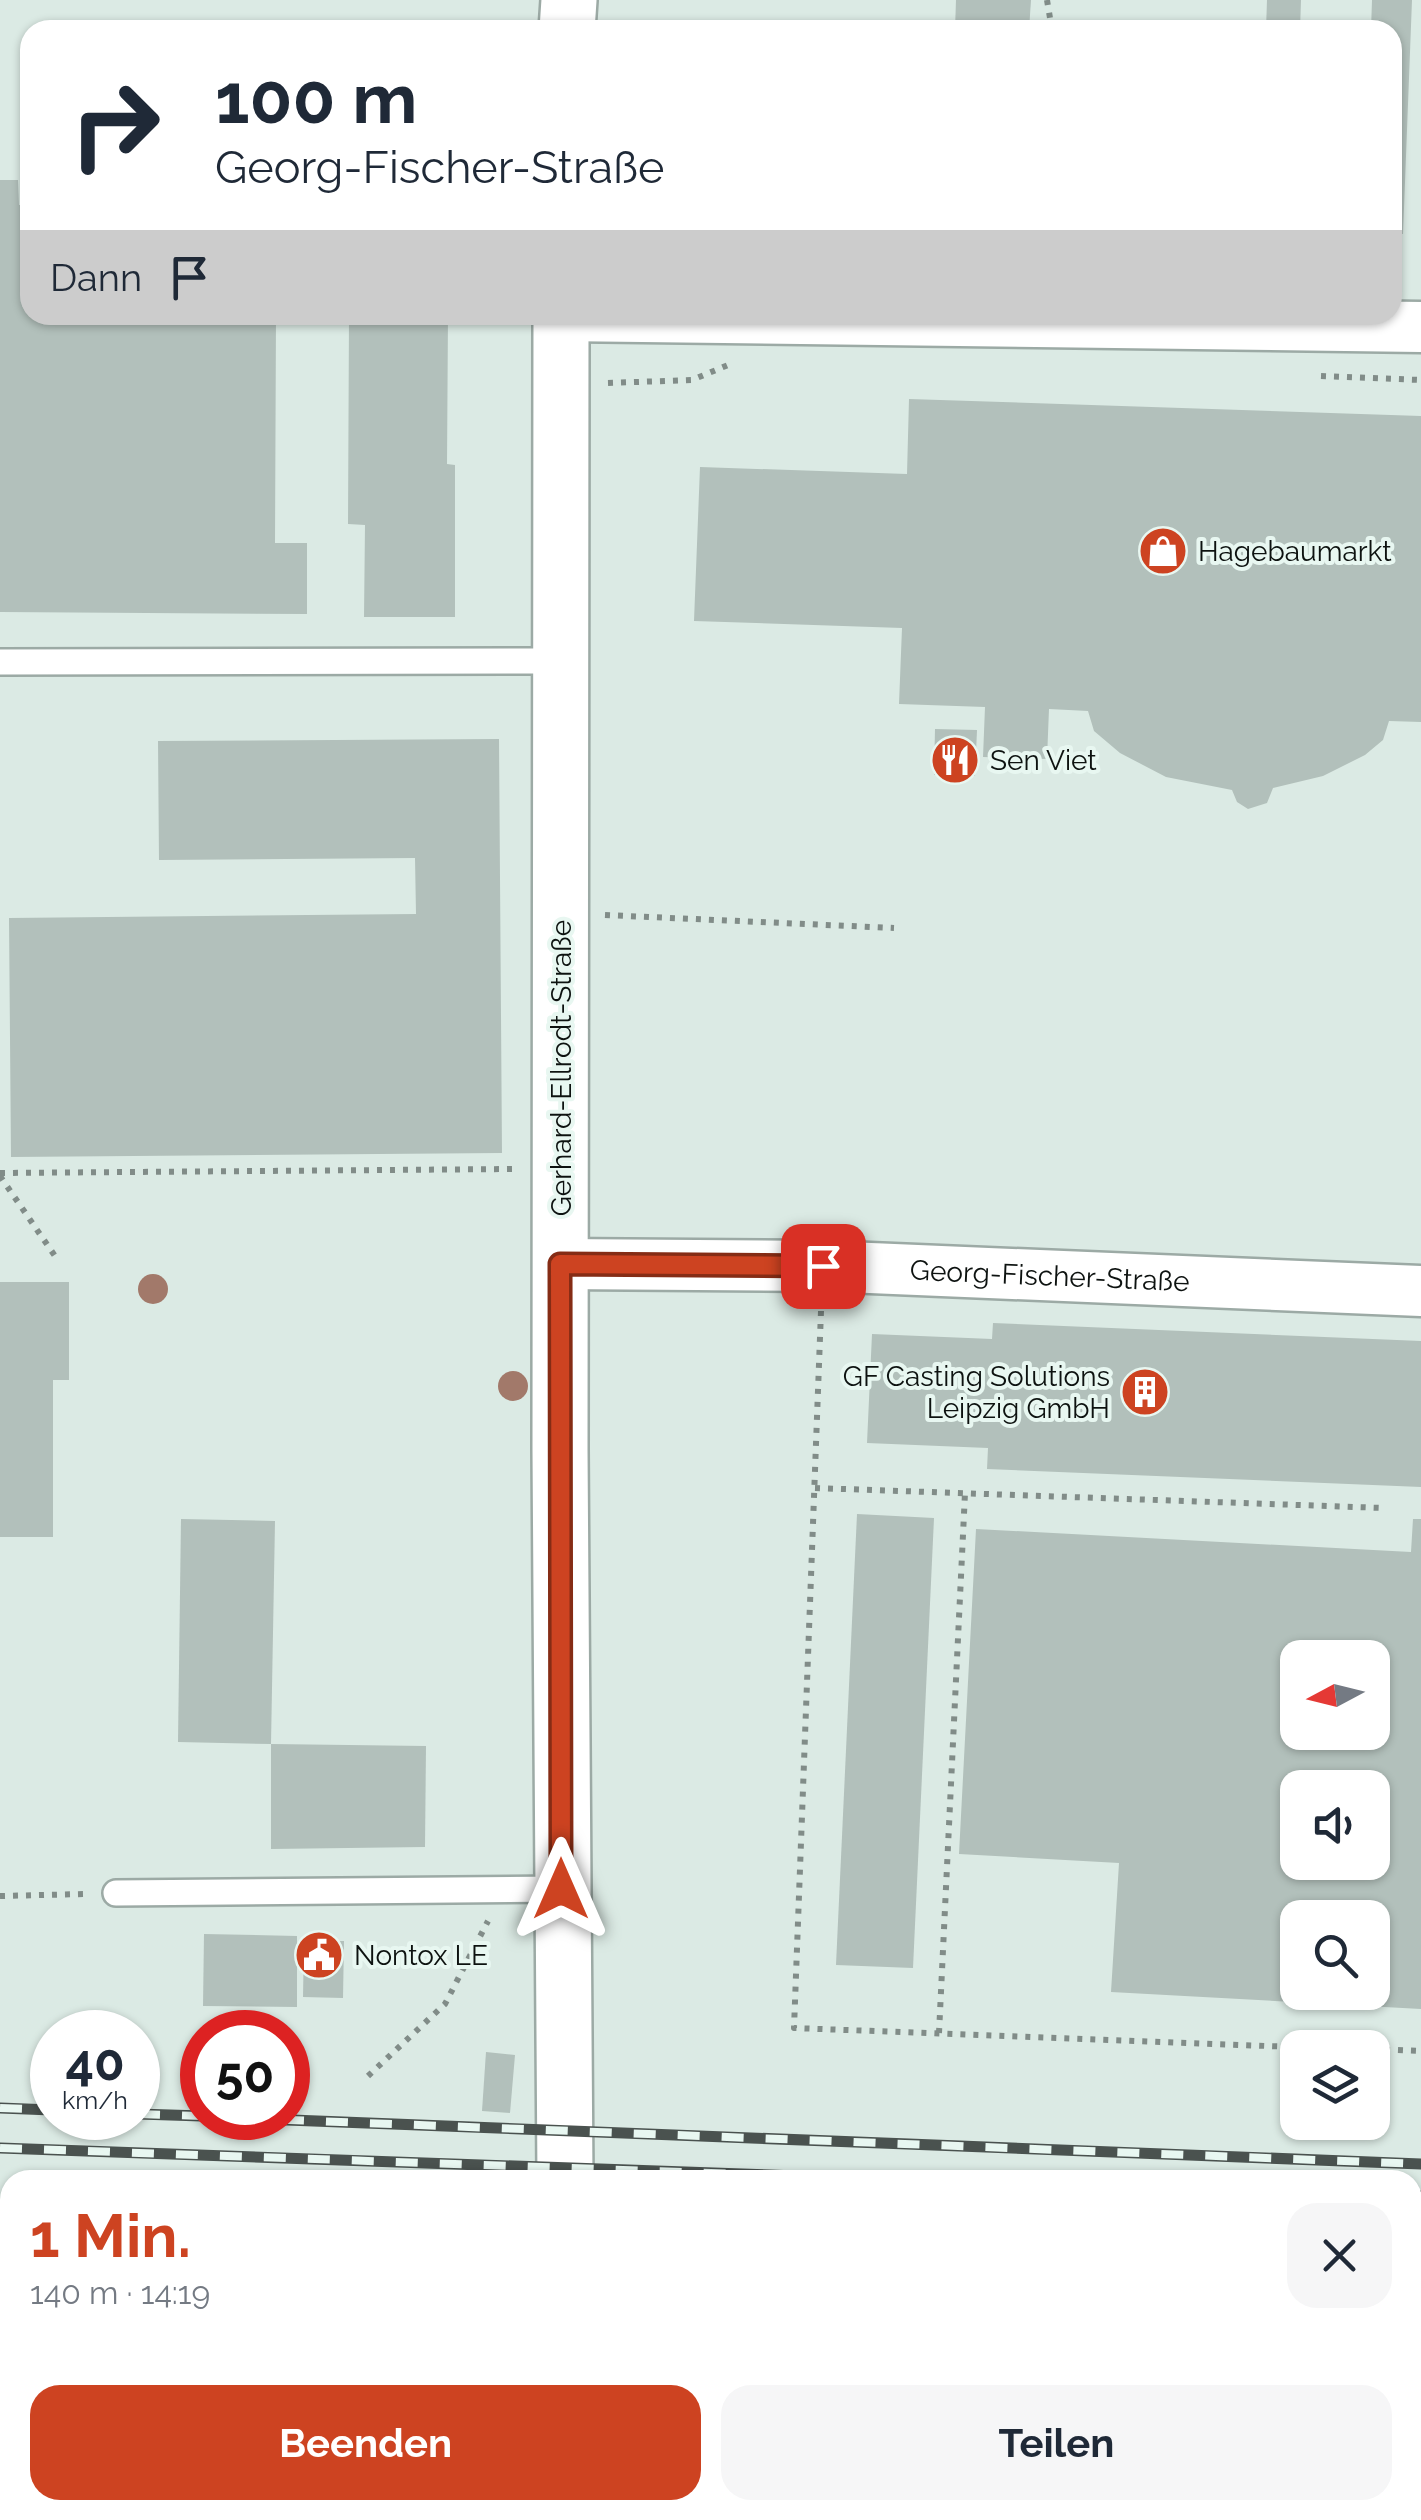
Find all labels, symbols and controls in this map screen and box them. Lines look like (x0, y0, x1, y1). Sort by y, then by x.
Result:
text: 100 m (215, 57, 418, 139)
icon: right (50, 60, 180, 190)
text: Georg-Fischer-Straße (215, 141, 664, 194)
icon: arrive (162, 250, 217, 305)
text: Dann (50, 255, 142, 300)
shop icon: Hagebaumarkt (1137, 525, 1189, 577)
place label: Hagebaumarkt (1198, 535, 1392, 568)
restaurant icon: Sen Viet (929, 734, 981, 786)
place label: Sen Viet (990, 744, 1097, 777)
street label: Gerhard-Ellrodt-Straße (545, 920, 578, 1216)
pin (781, 1224, 866, 1309)
icon: arrive (796, 1239, 851, 1294)
street label: Georg-Fischer-Straße (909, 1254, 1190, 1298)
place label: GF Casting Solutions Leipzig GmbH (843, 1360, 1110, 1425)
building icon: GF Casting Solutions Leipzig GmbH (1119, 1366, 1171, 1418)
north arrow (1280, 1640, 1390, 1750)
map controls (1280, 1640, 1390, 2140)
button: sound (1280, 1770, 1390, 1880)
position arrow (509, 1837, 613, 1941)
button: search (1280, 1900, 1390, 2010)
public building icon: Nontox LE (293, 1929, 345, 1981)
place label: Nontox LE (354, 1939, 488, 1972)
speed limit sign: 50 (180, 2010, 310, 2140)
button: layers (1280, 2030, 1390, 2140)
text: 40 (65, 2033, 125, 2092)
text: km/h (62, 2085, 128, 2115)
text: 1 Min. (30, 2201, 191, 2271)
button: close (1287, 2203, 1392, 2308)
text: 140 m · 14:19 (30, 2274, 210, 2311)
button: Beenden (30, 2385, 701, 2500)
button: Teilen (721, 2385, 1392, 2500)

